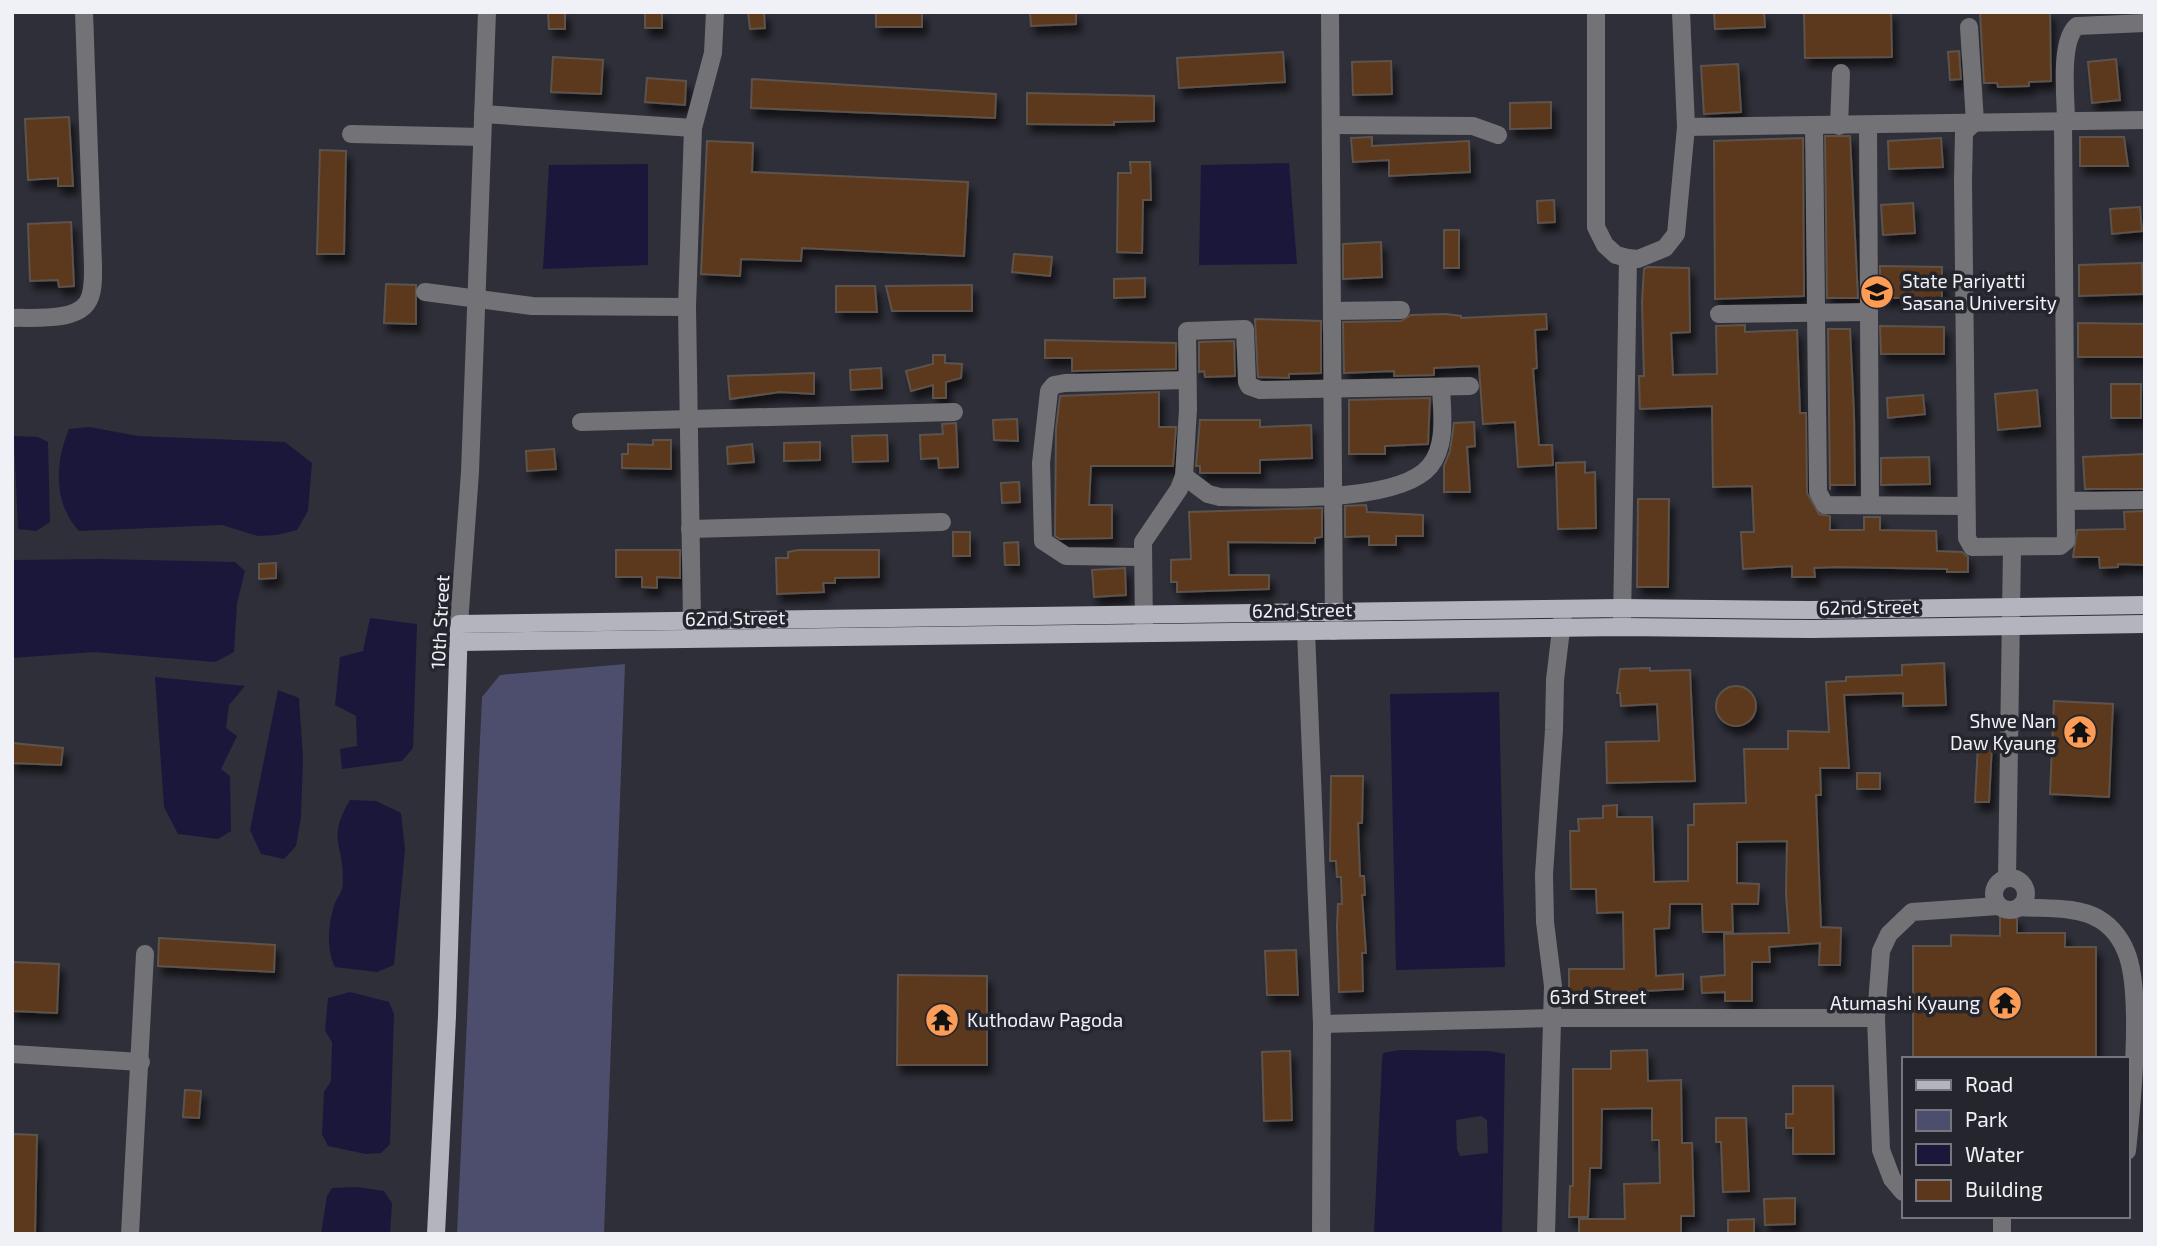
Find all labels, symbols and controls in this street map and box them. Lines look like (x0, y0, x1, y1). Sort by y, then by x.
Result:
place label: State Pariyatti Sasana University (1902, 269, 2057, 314)
school or university icon: State Pariyatti Sasana University (1858, 273, 1896, 311)
street label: 10th Street (426, 574, 453, 670)
street label: 62nd Street (1819, 594, 1919, 619)
street label: 62nd Street (1252, 597, 1352, 622)
street label: 62nd Street (685, 605, 785, 630)
place label: Shwe Nan Daw Kyaung (1950, 709, 2056, 754)
temple icon: Shwe Nan Daw Kyaung (2061, 713, 2099, 751)
temple icon: Atumashi Kyaung (1986, 984, 2024, 1022)
street label: 63rd Street (1550, 985, 1646, 1008)
place label: Atumashi Kyaung (1830, 991, 1980, 1014)
temple icon: Kuthodaw Pagoda (923, 1001, 961, 1039)
place label: Kuthodaw Pagoda (967, 1008, 1123, 1031)
legend (1902, 1057, 2129, 1218)
text: Road (1965, 1071, 2013, 1096)
text: Park (1965, 1106, 2008, 1131)
text: Water (1965, 1141, 2024, 1166)
text: Building (1965, 1176, 2043, 1201)

